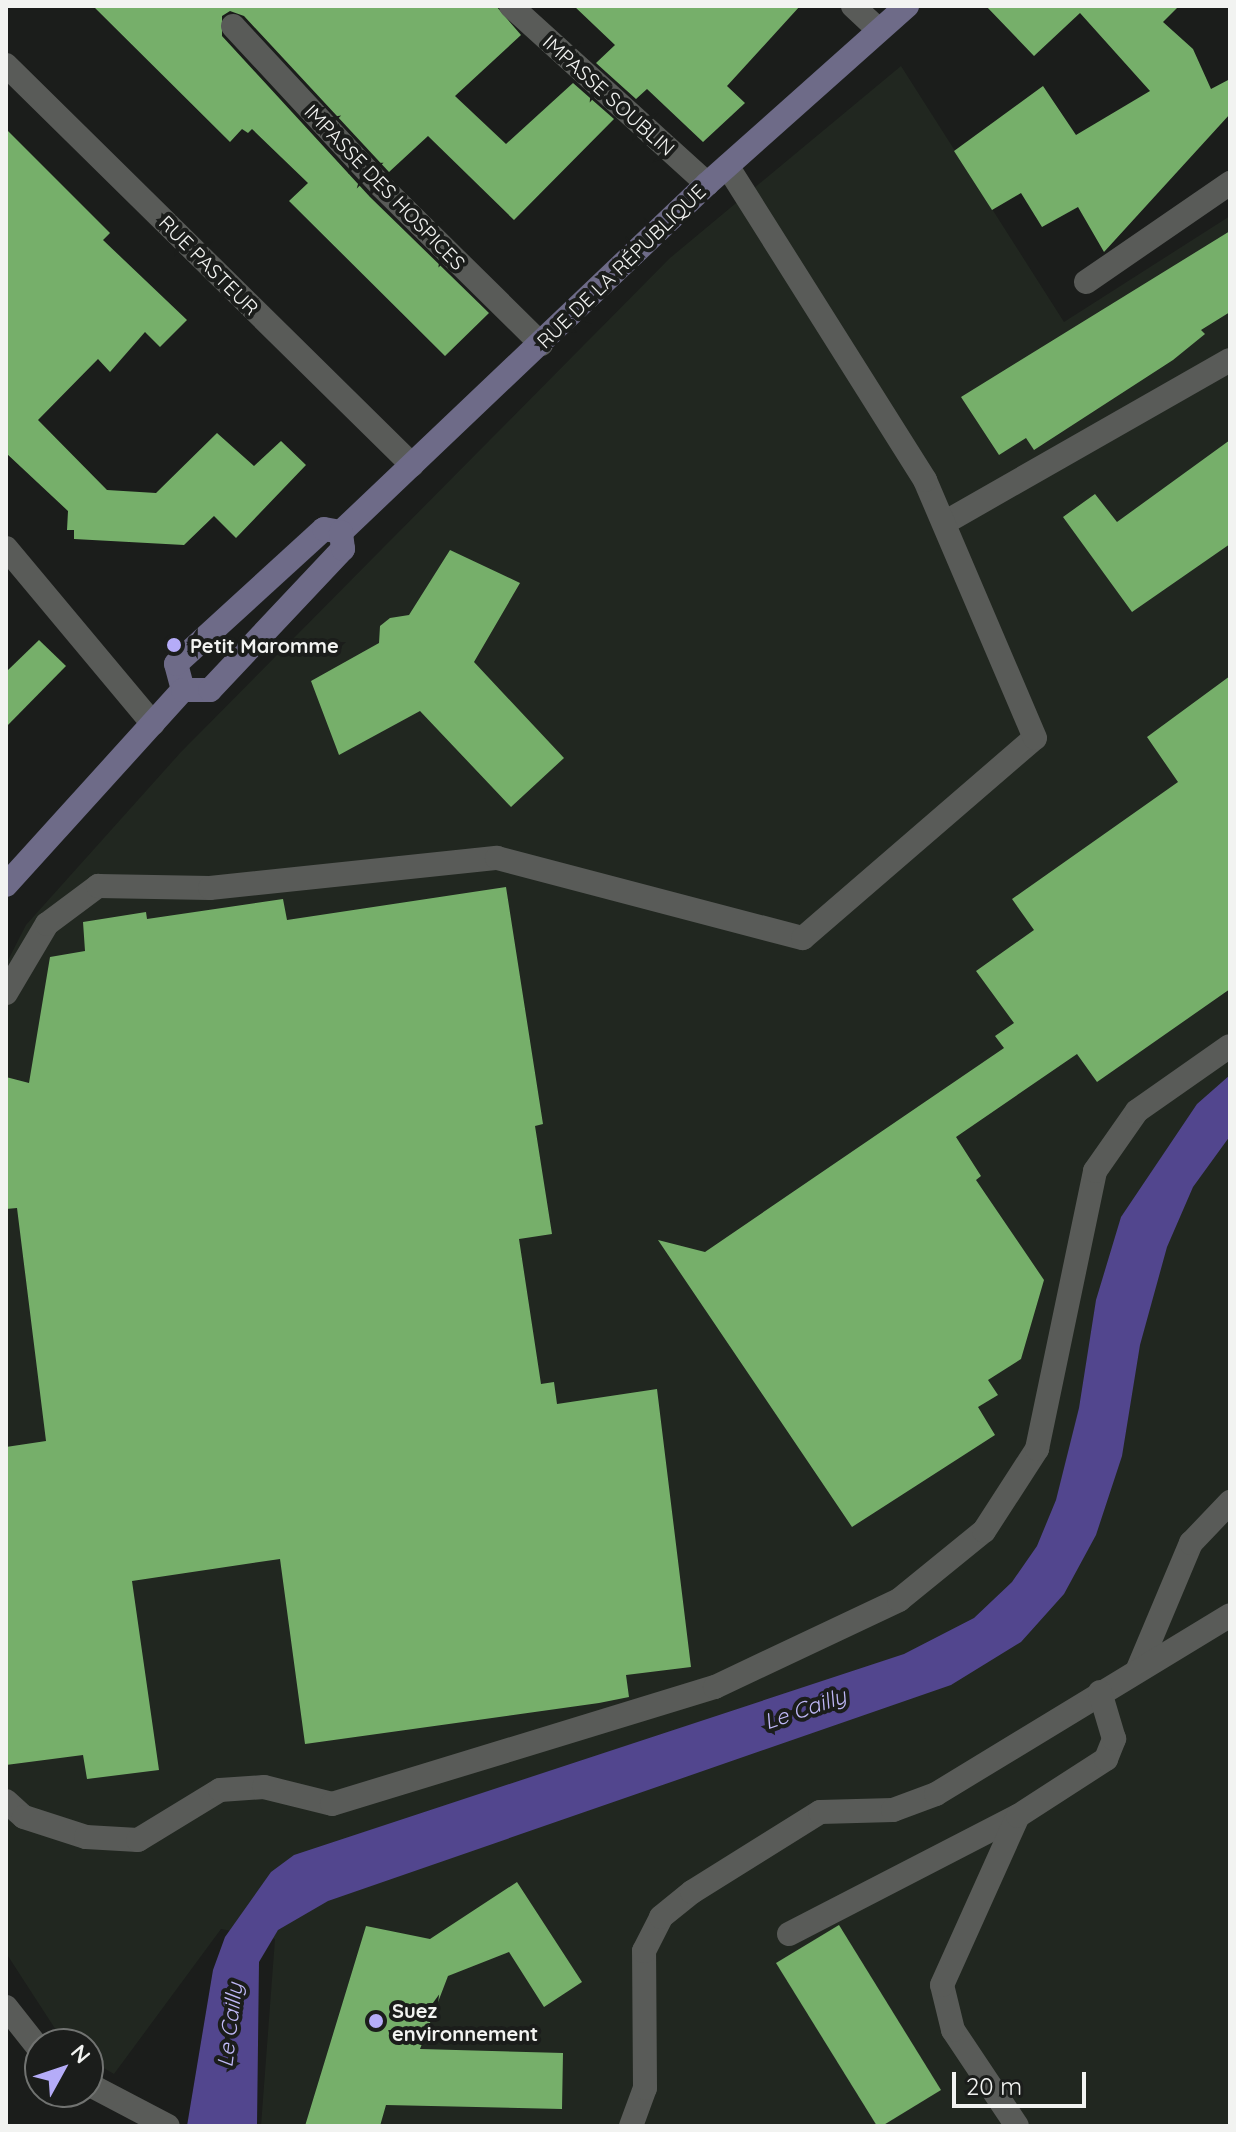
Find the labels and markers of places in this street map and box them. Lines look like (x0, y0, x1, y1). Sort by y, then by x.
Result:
place label: Petit Maromme (190, 633, 339, 657)
marker: Petit Maromme (165, 636, 183, 654)
place label: Suez environnement (392, 1998, 538, 2045)
marker: Suez environnement (367, 2012, 385, 2030)

